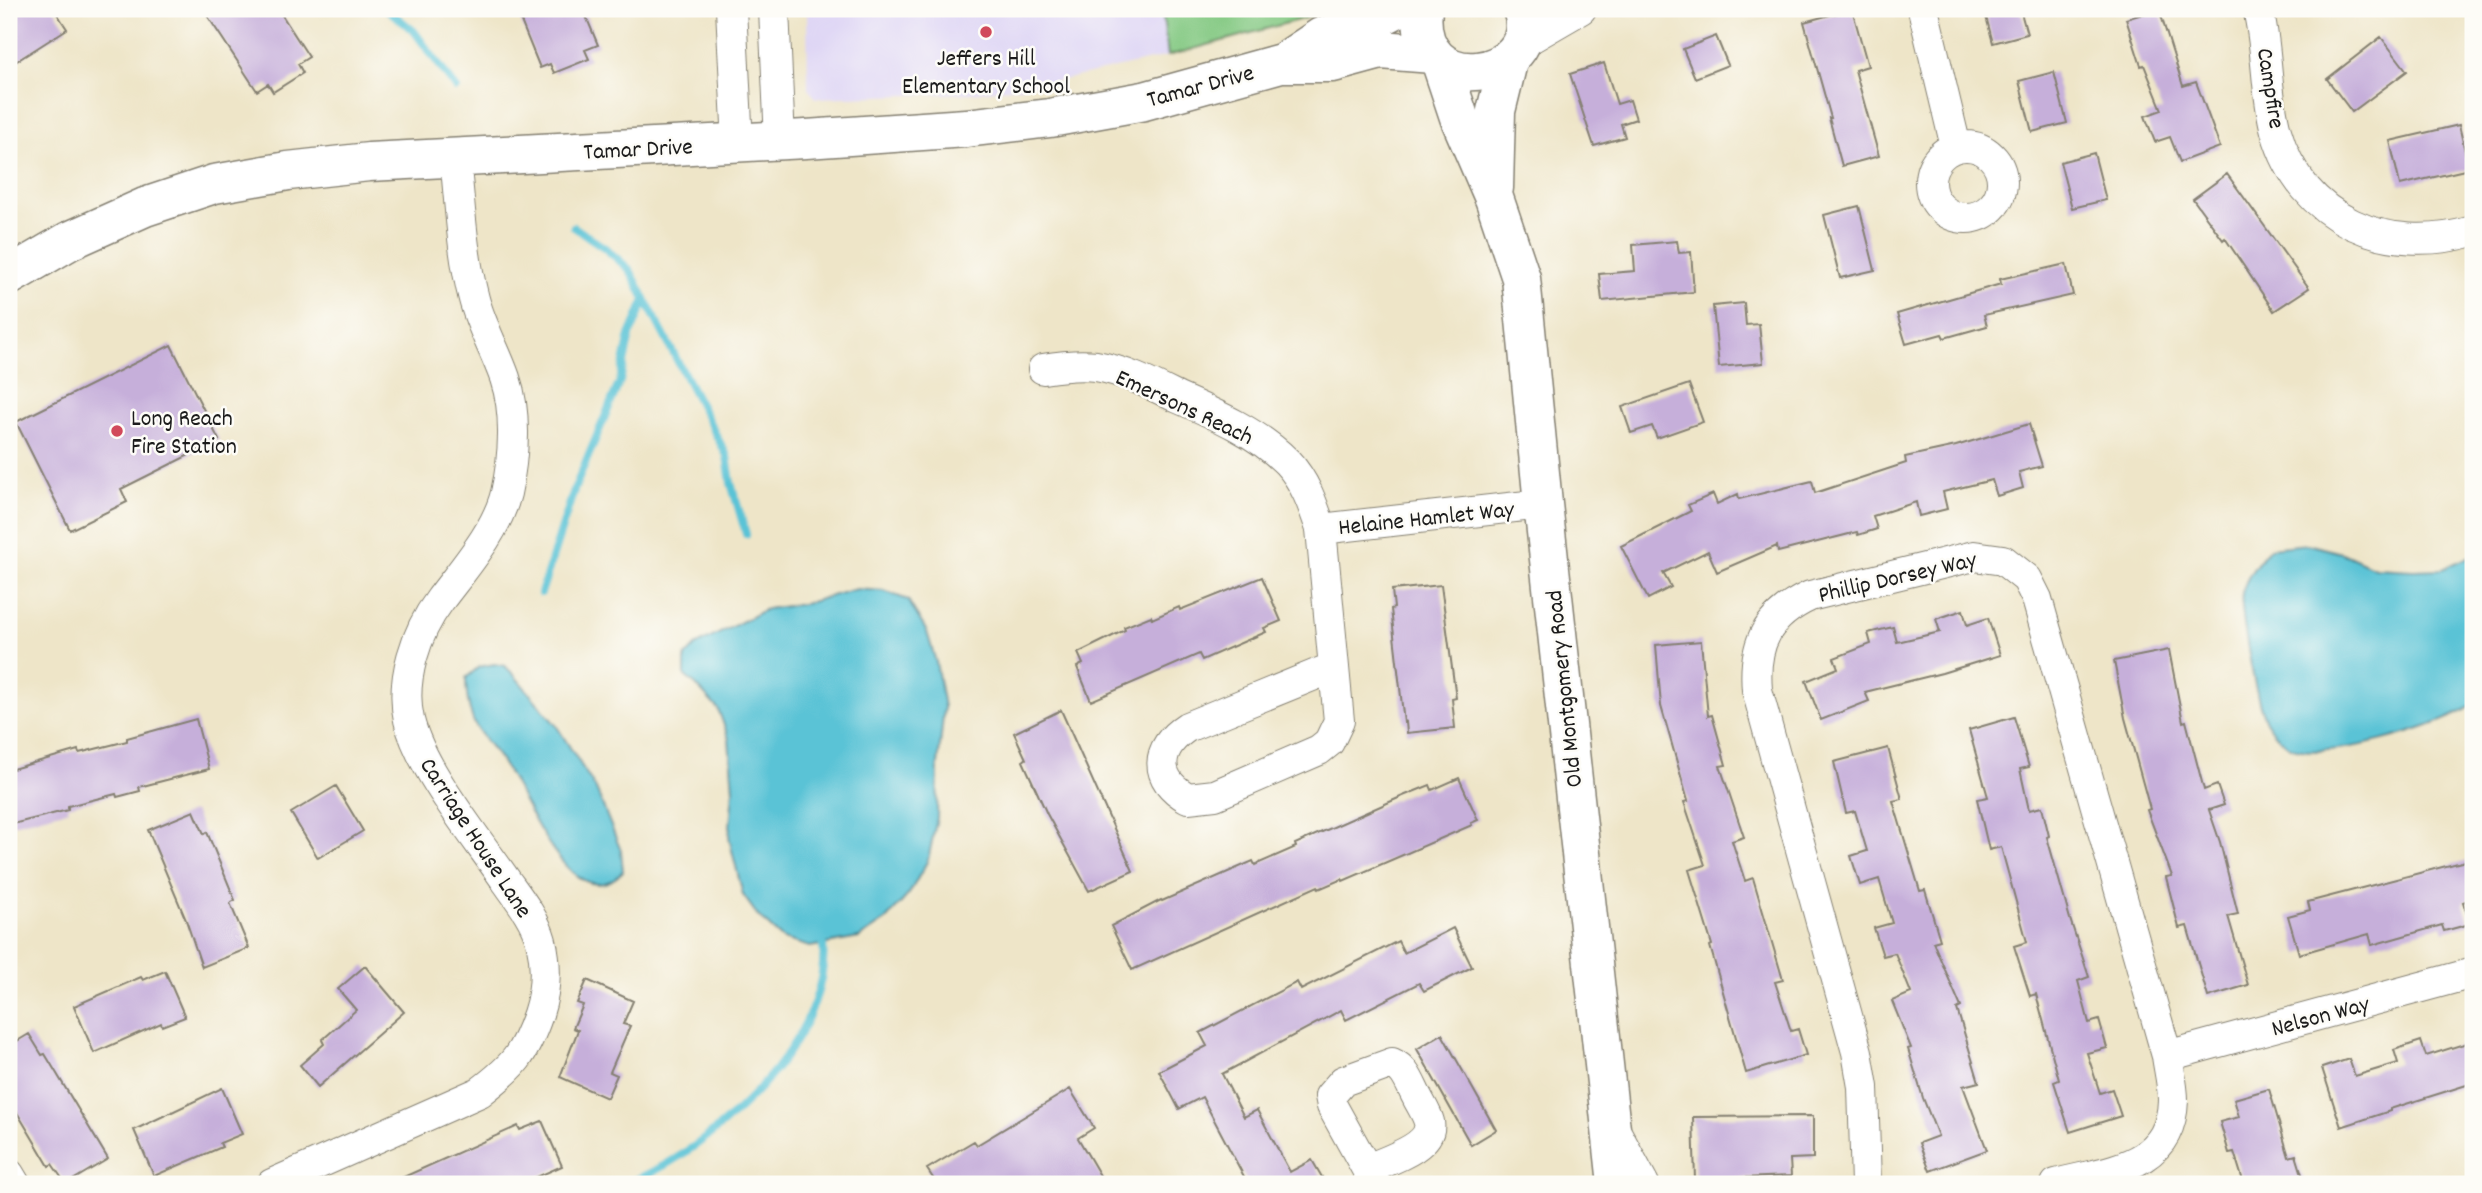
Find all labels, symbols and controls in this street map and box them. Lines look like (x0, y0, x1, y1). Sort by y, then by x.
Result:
marker: Jeffers Hill Elementary School (978, 24, 994, 40)
place label: Jeffers Hill Elementary School (902, 43, 1070, 105)
street label: Campfire (2246, 46, 2292, 131)
street label: Tamar Drive (1144, 57, 1258, 118)
street label: Tamar Drive (583, 131, 694, 171)
street label: Emersons Reach (1109, 362, 1258, 455)
place label: Long Reach Fire Station (131, 403, 237, 465)
marker: Long Reach Fire Station (109, 423, 125, 439)
street label: Helaine Hamlet Way (1337, 494, 1517, 546)
street label: Phillip Dorsey Way (1815, 544, 1981, 614)
street label: Old Montgomery Road (1539, 588, 1593, 789)
street label: Carriage House Lane (410, 752, 539, 926)
street label: Nelson Way (2268, 988, 2375, 1047)

